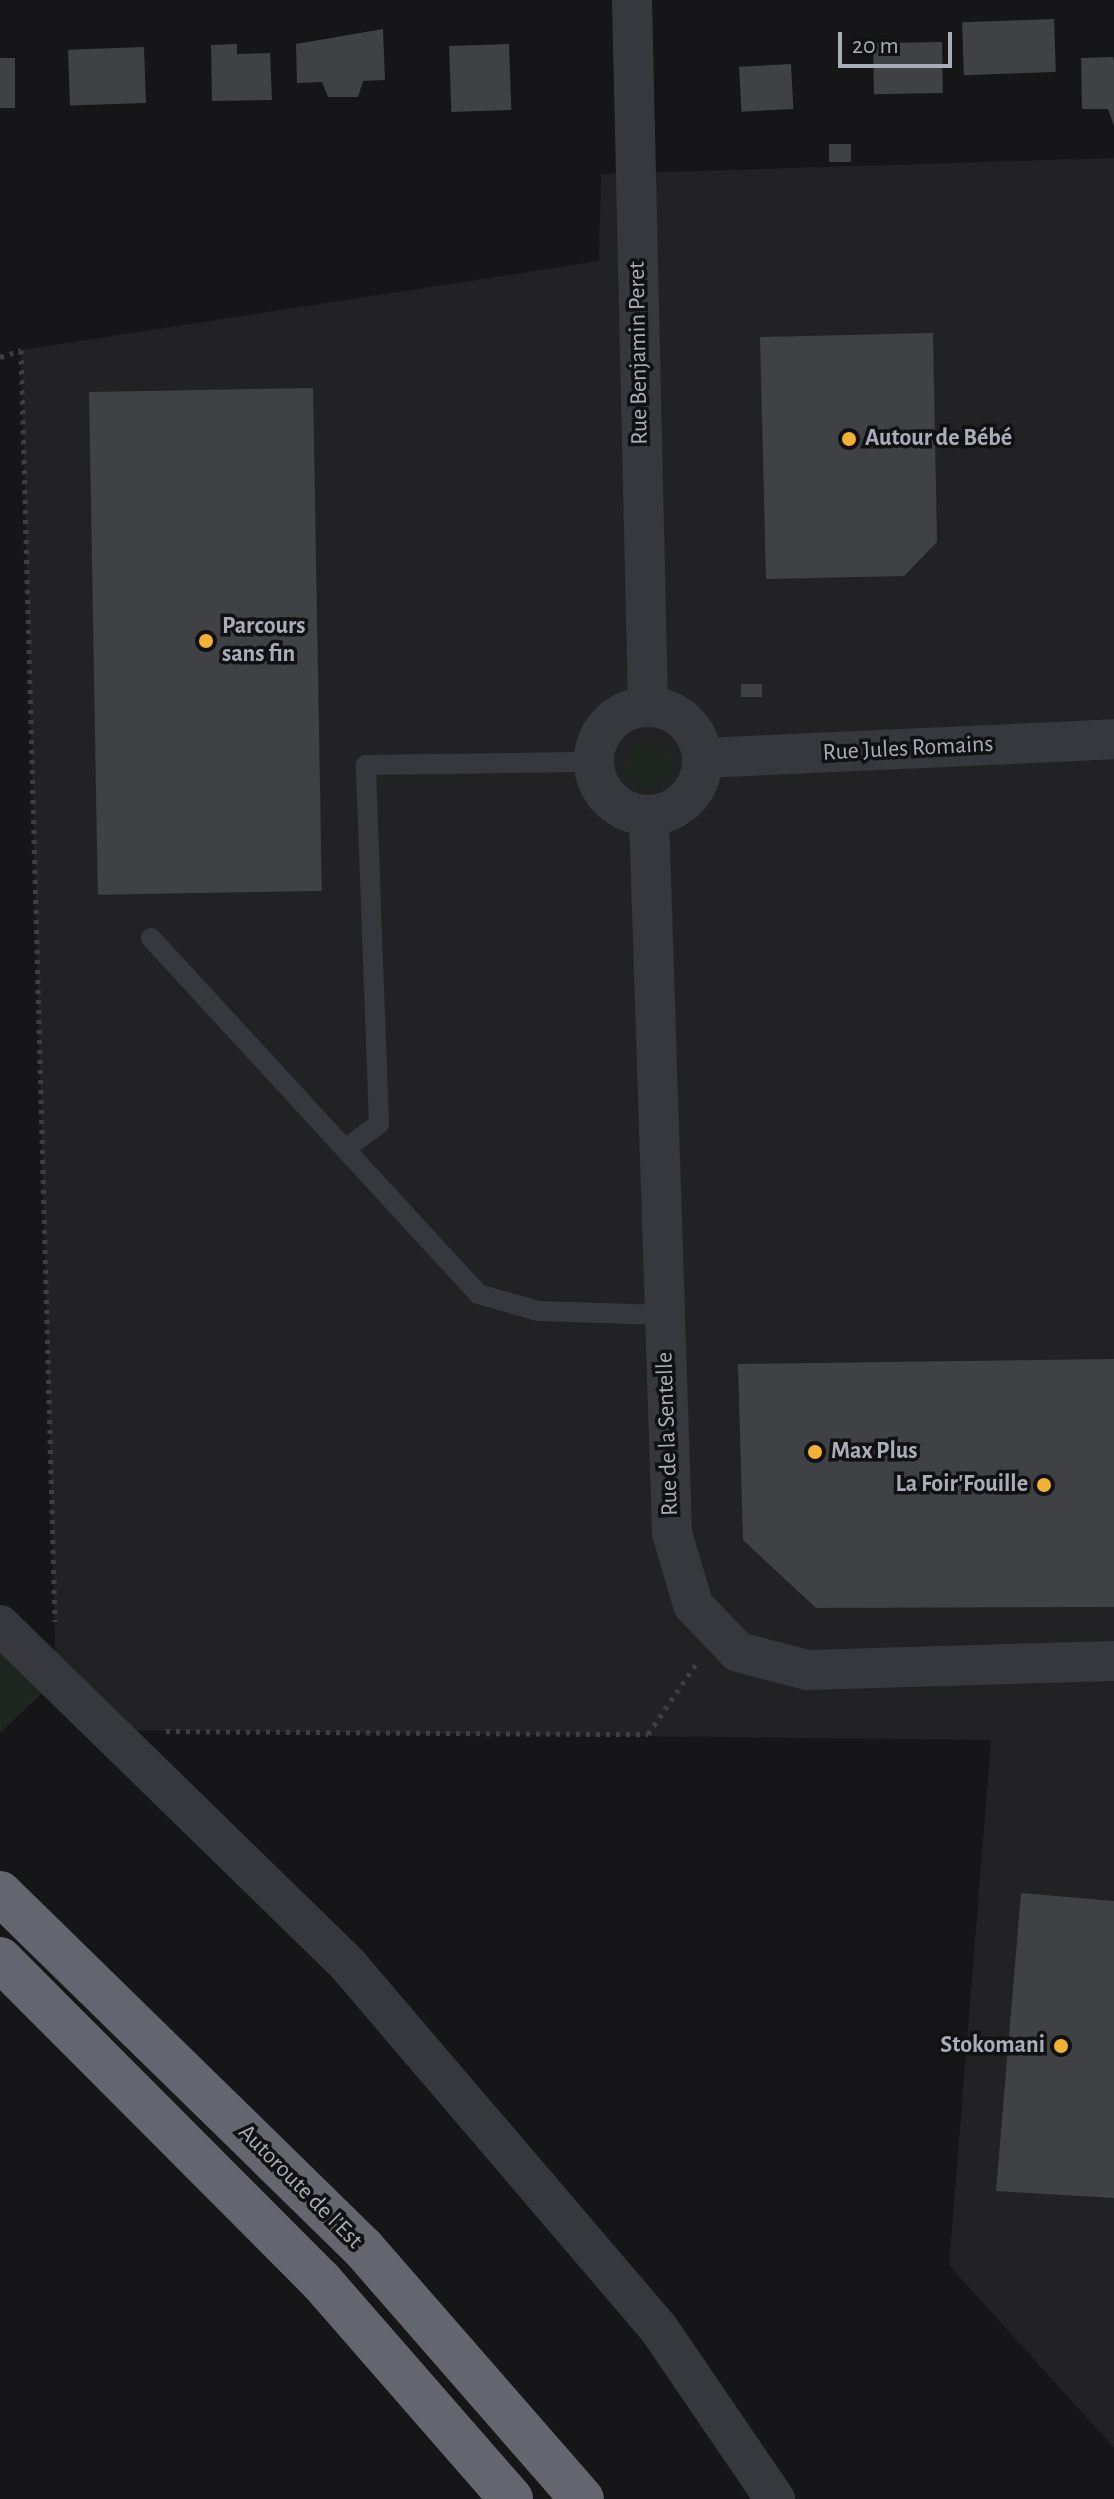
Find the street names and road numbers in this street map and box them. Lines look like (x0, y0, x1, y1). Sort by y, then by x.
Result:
street label: Rue Benjamin Peret (623, 261, 655, 445)
street label: Rue Jules Romains (822, 730, 994, 768)
street label: Rue de la Sentelle (651, 1351, 685, 1517)
street label: Autoroute de l’Est (232, 2119, 368, 2255)

